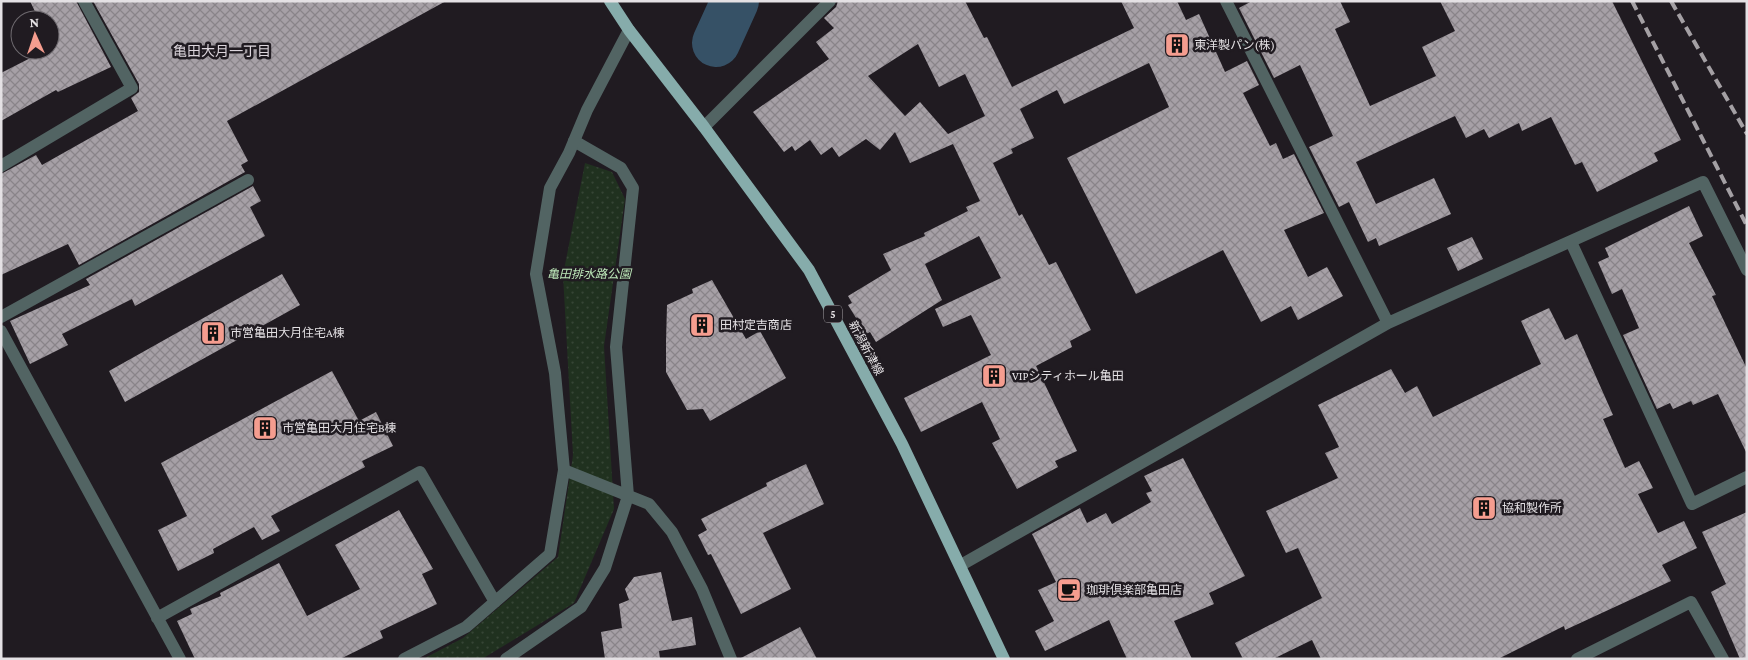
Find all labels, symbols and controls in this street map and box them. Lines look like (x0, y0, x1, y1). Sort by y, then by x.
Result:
north arrow (10, 10, 60, 60)
text: N (29, 14, 40, 30)
building icon: 東洋製パン(株) (1164, 32, 1190, 58)
place label: 東洋製パン(株) (1194, 38, 1275, 52)
district label: 亀田大月一丁目 (173, 43, 271, 59)
park label: 亀田排水路公園 (547, 267, 633, 281)
road number: 5 (824, 306, 842, 322)
building icon: 田村定吉商店 (689, 312, 715, 338)
place label: 田村定吉商店 (720, 318, 792, 332)
street label: 新潟新津線 (846, 318, 886, 378)
building icon: 市営亀田大月住宅A棟 (200, 320, 226, 346)
place label: 市営亀田大月住宅A棟 (230, 326, 345, 340)
building icon: VIPシティホール亀田 (981, 363, 1007, 389)
place label: VIPシティホール亀田 (1012, 369, 1124, 383)
building icon: 市営亀田大月住宅B棟 (252, 415, 278, 441)
place label: 市営亀田大月住宅B棟 (282, 421, 397, 435)
building icon: 協和製作所 (1471, 495, 1497, 521)
place label: 協和製作所 (1502, 501, 1562, 515)
cafe icon: 珈琲倶楽部亀田店 (1056, 577, 1082, 603)
place label: 珈琲倶楽部亀田店 (1086, 583, 1182, 597)

